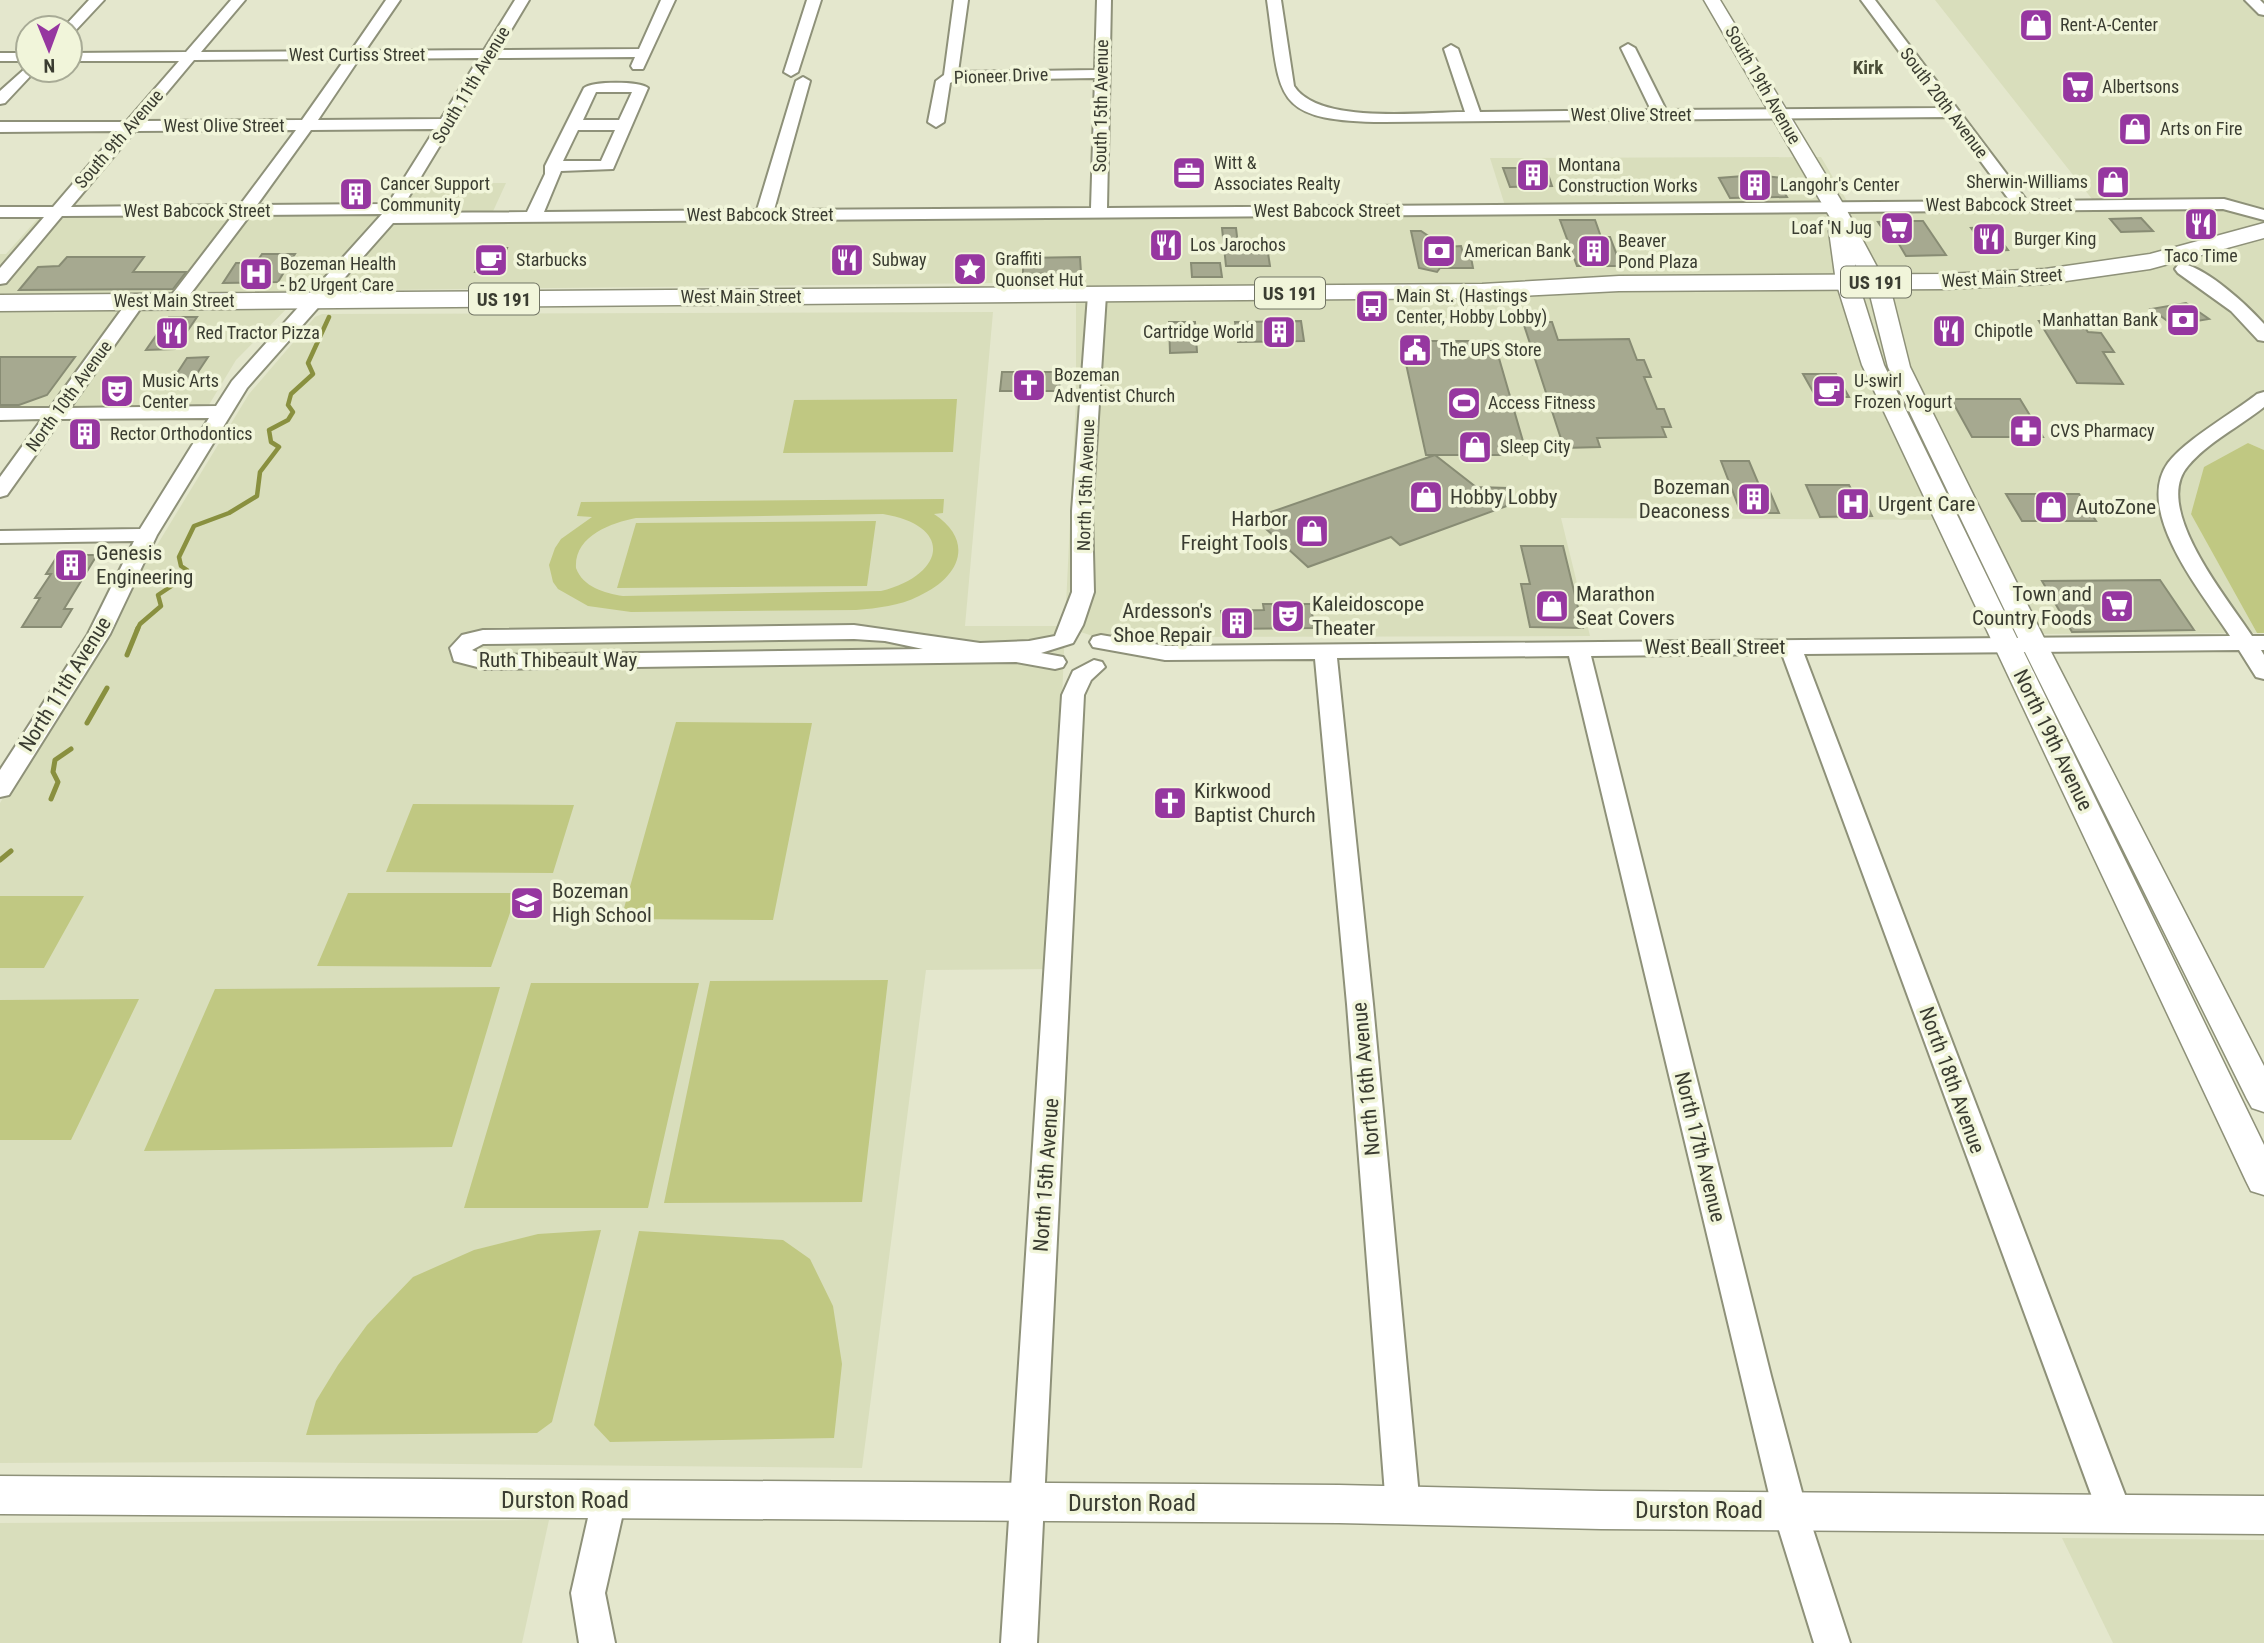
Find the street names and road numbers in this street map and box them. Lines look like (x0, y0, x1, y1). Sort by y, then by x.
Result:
street label: South 11th Avenue (427, 22, 514, 147)
street label: South 19th Avenue (1721, 22, 1806, 148)
street label: South 15th Avenue (1089, 39, 1112, 173)
street label: South 20th Avenue (1896, 43, 1993, 162)
street label: West Curtiss Street (289, 44, 425, 65)
street label: Pioneer Drive (954, 63, 1048, 88)
street label: South 9th Avenue (70, 85, 167, 192)
street label: West Olive Street (1571, 104, 1691, 125)
street label: West Olive Street (164, 115, 284, 136)
street label: West Babcock Street (1926, 194, 2072, 215)
street label: West Babcock Street (124, 200, 270, 221)
street label: West Babcock Street (1254, 200, 1400, 221)
street label: West Babcock Street (687, 204, 833, 225)
street label: West Main Street (1941, 264, 2063, 291)
road number: US 191 (1841, 266, 1911, 298)
road number: US 191 (1255, 278, 1325, 308)
road number: US 191 (469, 284, 539, 314)
street label: West Main Street (681, 286, 801, 307)
street label: West Main Street (114, 290, 234, 311)
street label: North 10th Avenue (21, 336, 116, 455)
street label: North 15th Avenue (1073, 419, 1098, 551)
street label: North 11th Avenue (14, 612, 116, 756)
street label: West Beall Street (1644, 635, 1786, 659)
street label: Ruth Thibeault Way (479, 648, 638, 672)
street label: North 19th Avenue (2008, 666, 2098, 815)
street label: North 16th Avenue (1347, 1001, 1385, 1157)
street label: North 18th Avenue (1914, 1004, 1990, 1157)
street label: North 17th Avenue (1670, 1069, 1730, 1225)
street label: North 15th Avenue (1029, 1097, 1063, 1253)
street label: Durston Road (501, 1486, 629, 1514)
street label: Durston Road (1068, 1489, 1196, 1517)
street label: Durston Road (1635, 1496, 1763, 1524)

